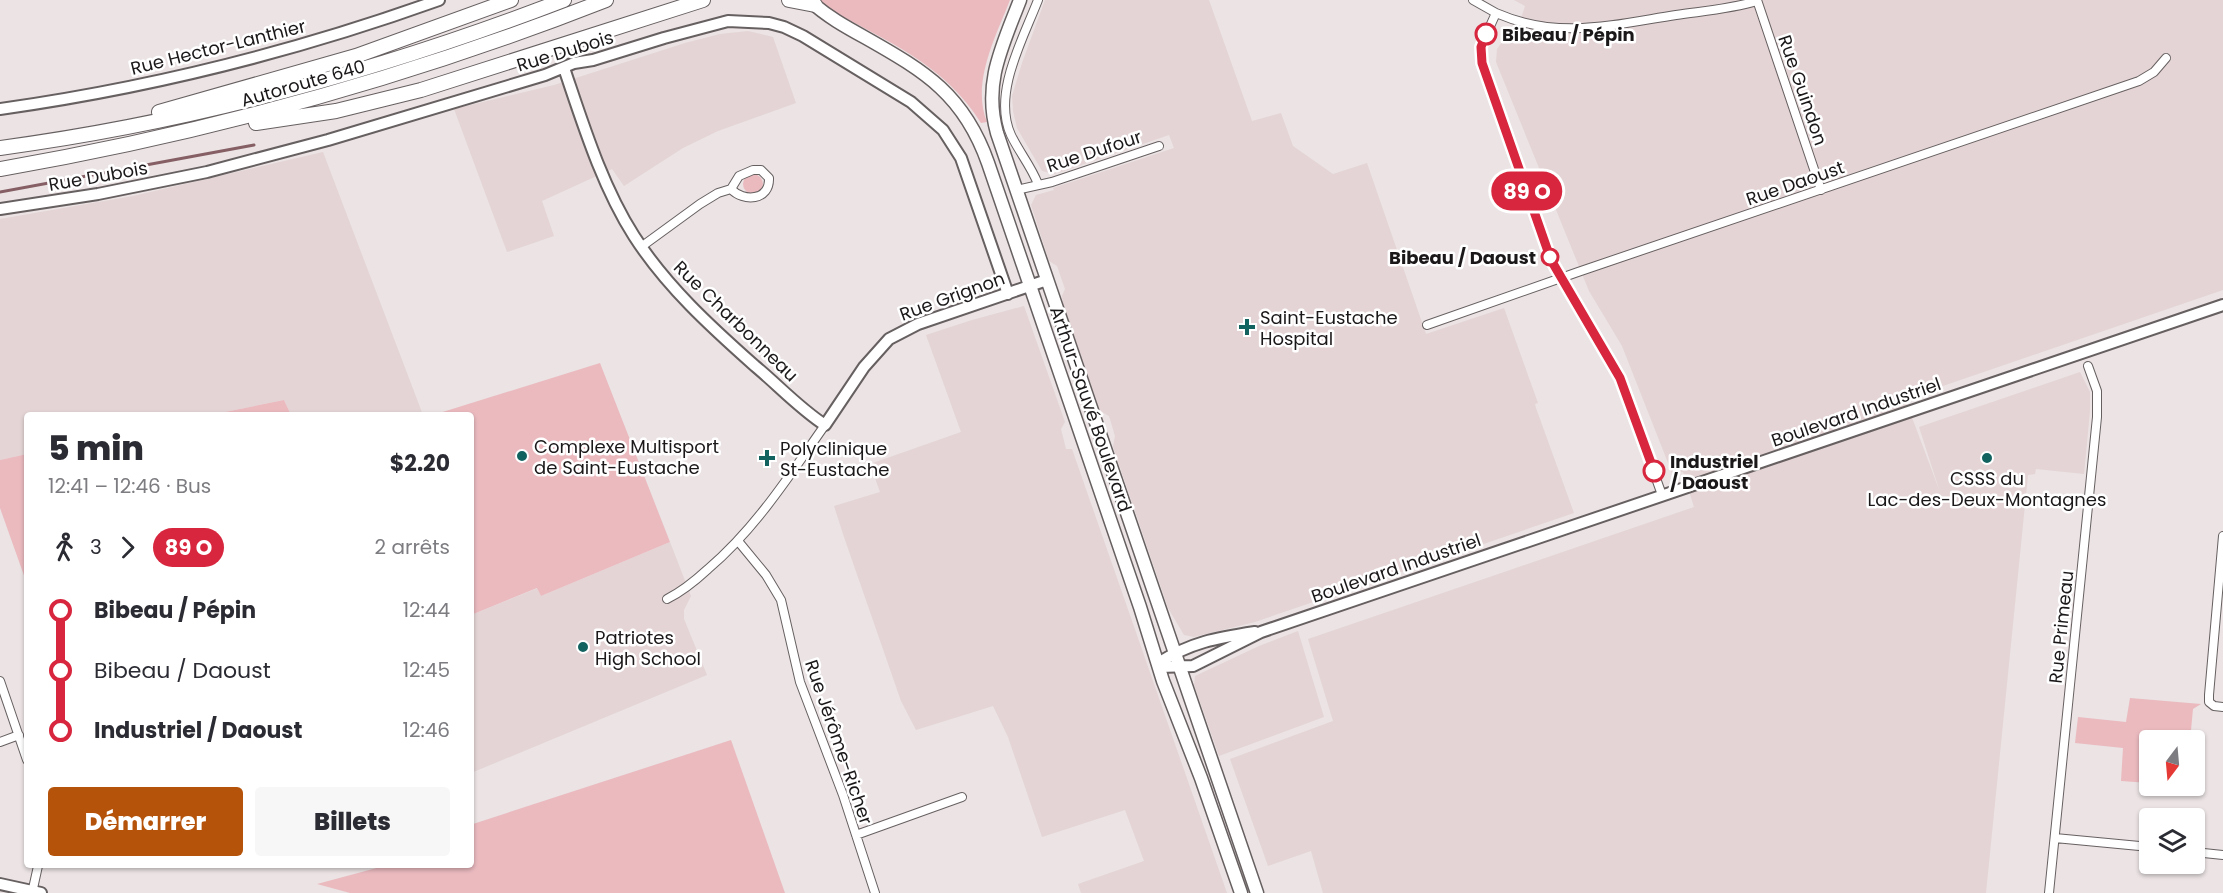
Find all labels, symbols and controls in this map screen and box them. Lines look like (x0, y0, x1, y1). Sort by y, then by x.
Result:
street label: Rue Hector-Lanthier (128, 13, 308, 81)
place label: Bibeau / Pépin (1502, 22, 1635, 47)
marker: Bibeau / Pépin (1475, 23, 1497, 45)
street label: Rue Dubois (513, 24, 617, 78)
street label: Rue Guindon (1772, 32, 1834, 148)
street label: Autoroute 640 (238, 53, 368, 113)
street label: Rue Dufour (1043, 124, 1145, 178)
street label: Rue Dubois (46, 155, 150, 197)
street label: Rue Daoust (1743, 155, 1847, 211)
line badge: 89 O (1485, 172, 1569, 210)
text: 89 O (1503, 177, 1551, 206)
place label: Bibeau / Daoust (1389, 245, 1536, 270)
marker: Bibeau / Daoust (1541, 248, 1559, 266)
street label: Rue Charbonneau (668, 255, 804, 387)
street label: Rue Grignon (896, 265, 1008, 327)
street label: Arthur-Sauvé Boulevard (1044, 303, 1138, 515)
place label: Saint-Eustache Hospital (1260, 305, 1398, 351)
marker: Saint-Eustache Hospital (1238, 318, 1256, 336)
street label: Boulevard Industriel (1768, 371, 1944, 453)
text: 5 min (48, 425, 144, 472)
place label: Complexe Multisport de Saint-Eustache (534, 434, 719, 480)
place label: Polyclinique St-Eustache (780, 436, 890, 482)
text: $2.20 (390, 448, 450, 479)
marker: Complexe Multisport de Saint-Eustache (515, 449, 529, 463)
marker: Polyclinique St-Eustache (758, 449, 776, 467)
place label: Industriel / Daoust (1670, 449, 1759, 495)
marker: CSSS du Lac-des-Deux-Montagnes (1980, 451, 1994, 465)
marker: Industriel / Daoust (1643, 460, 1665, 482)
place label: CSSS du Lac-des-Deux-Montagnes (1868, 466, 2106, 512)
text: 12:41 – 12:46 · Bus (48, 472, 211, 500)
street label: Boulevard Industriel (1308, 527, 1484, 609)
icon: walk (48, 531, 81, 564)
icon: forward (111, 531, 144, 564)
text: 3 (90, 533, 102, 561)
text: 89 O (165, 533, 212, 562)
text: 2 arrêts (375, 533, 450, 561)
street label: Rue Primeau (2043, 569, 2079, 685)
text: Bibeau / Pépin (94, 595, 256, 626)
text: 12:44 (403, 596, 450, 624)
place label: Patriotes High School (595, 625, 701, 671)
marker: Patriotes High School (576, 640, 590, 654)
text: Bibeau / Daoust (94, 655, 271, 686)
text: 12:45 (403, 656, 450, 684)
street label: Rue Jérôme-Richer (799, 656, 879, 828)
text: Industriel / Daoust (94, 715, 303, 746)
text: 12:46 (403, 716, 450, 744)
north arrow (2139, 730, 2205, 796)
map controls (2139, 730, 2205, 874)
button: Démarrer (48, 787, 243, 856)
button: Billets (255, 787, 450, 856)
button: layers (2139, 808, 2205, 874)

